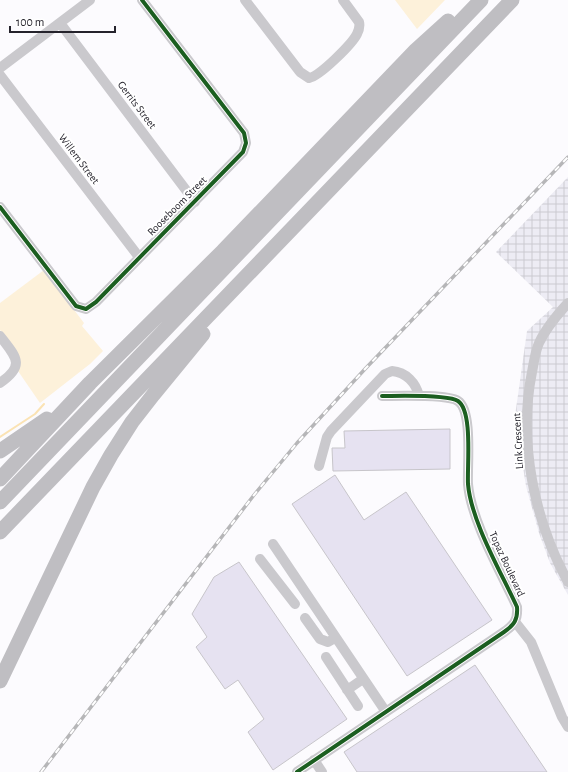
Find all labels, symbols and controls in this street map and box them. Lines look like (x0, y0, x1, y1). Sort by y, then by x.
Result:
scale bar (10, 8, 115, 34)
text: 100 m (16, 16, 44, 28)
street label: Gerrits Street (116, 79, 159, 131)
street label: Willem Street (57, 132, 102, 186)
street label: Rooseboom Street (145, 174, 209, 238)
street label: Link Crescent (511, 412, 525, 469)
street label: Topaz Boulevard (487, 530, 527, 598)

